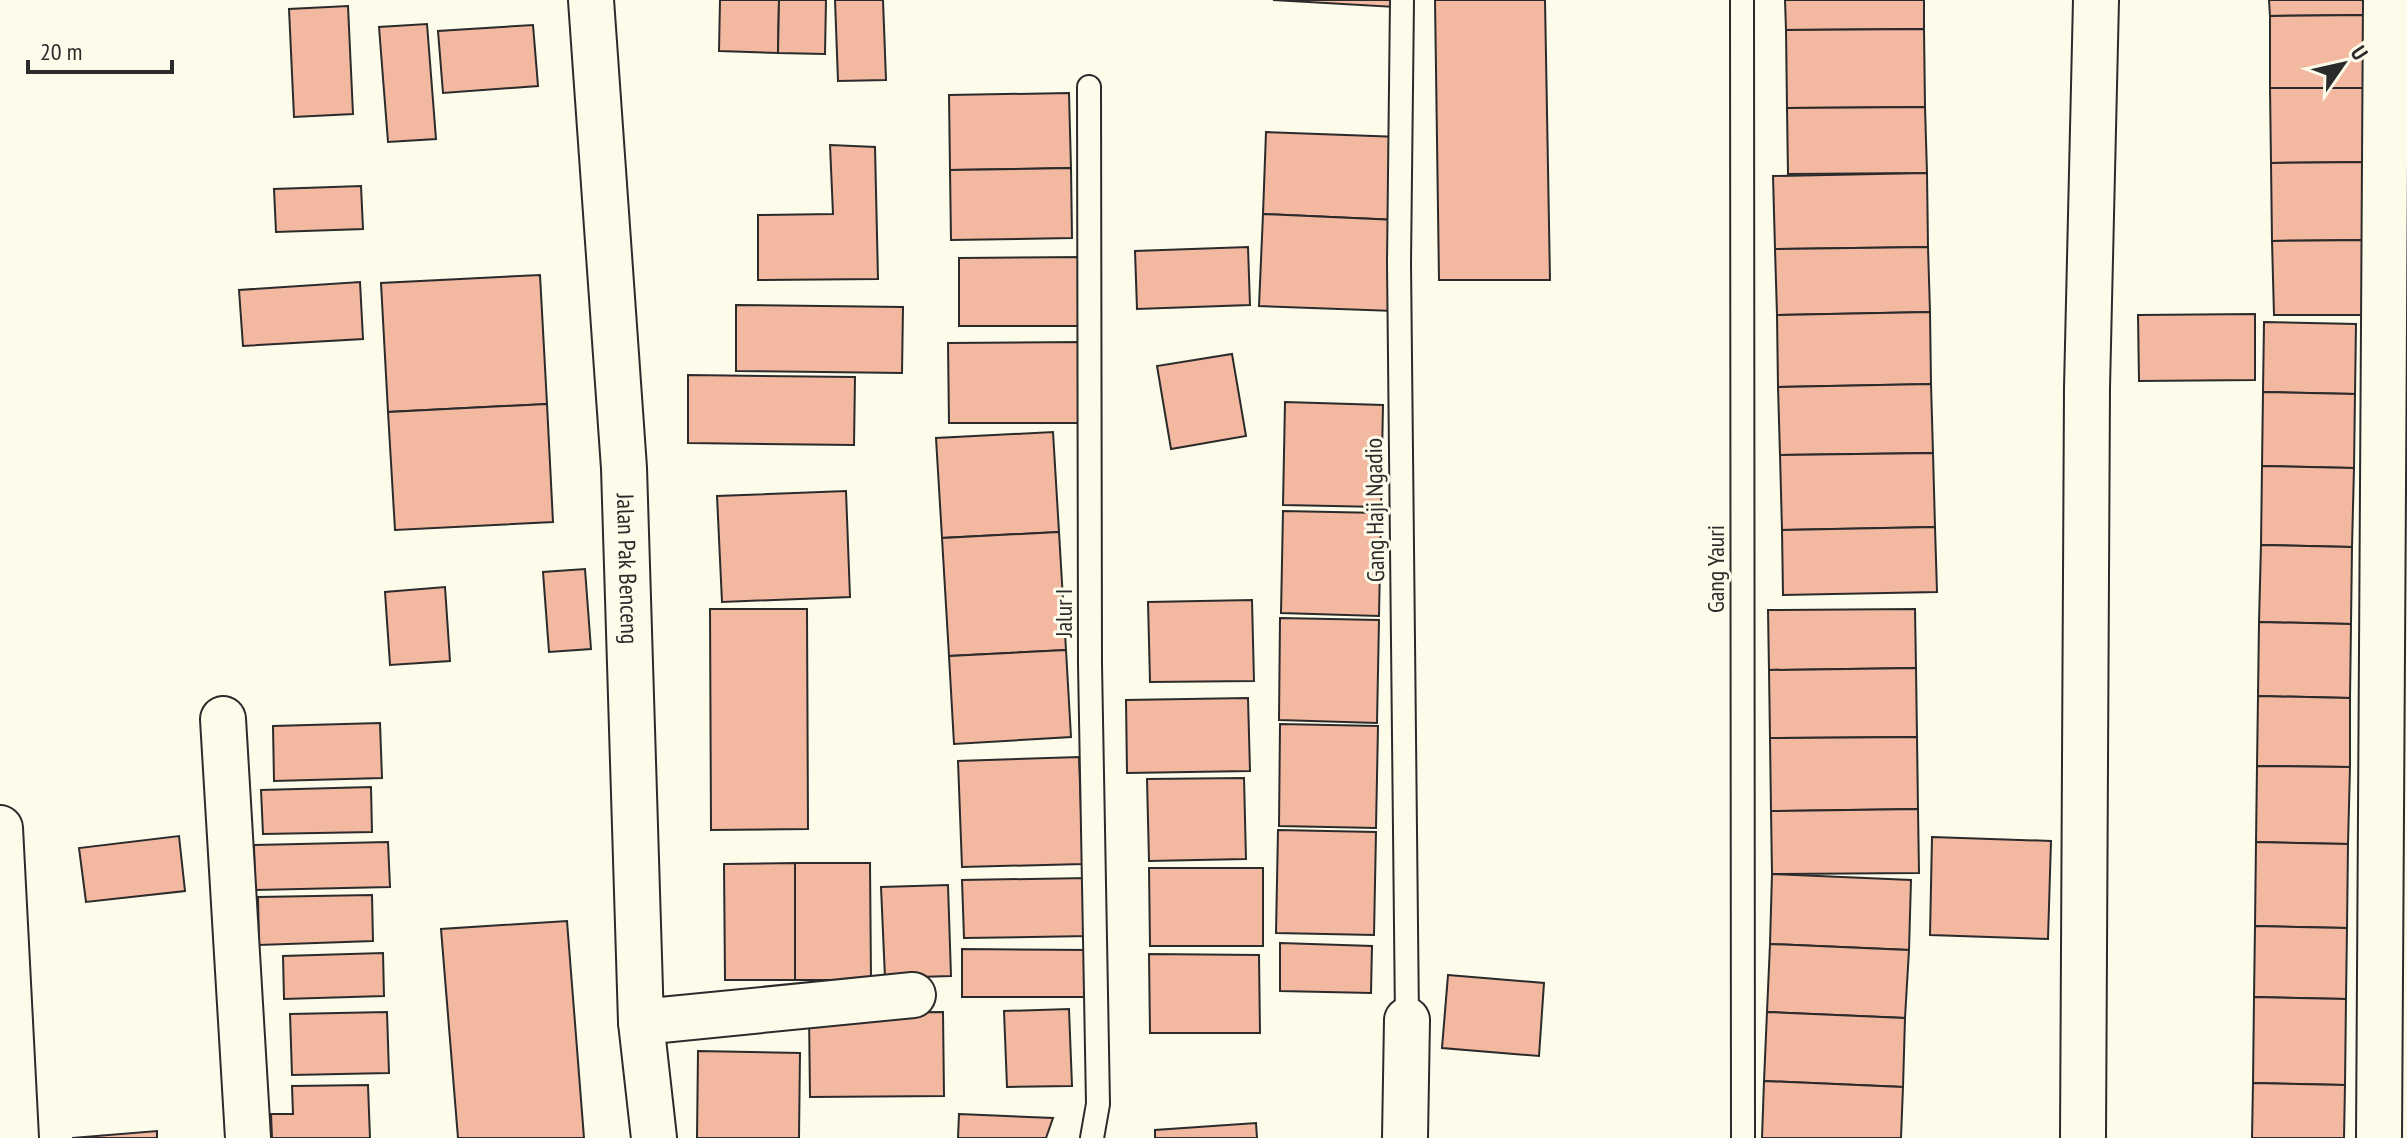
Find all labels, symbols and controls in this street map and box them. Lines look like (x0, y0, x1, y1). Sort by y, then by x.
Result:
scale bar (28, 24, 172, 74)
north arrow (2303, 24, 2383, 104)
text: 20 m (40, 36, 82, 67)
text: U (2345, 40, 2374, 65)
street label: Gang Haji Ngadio (1358, 438, 1391, 582)
street label: Jalan Pak Benceng (610, 492, 645, 645)
street label: Gang Yauri (1700, 525, 1731, 613)
street label: Jalur I (1048, 589, 1079, 638)

